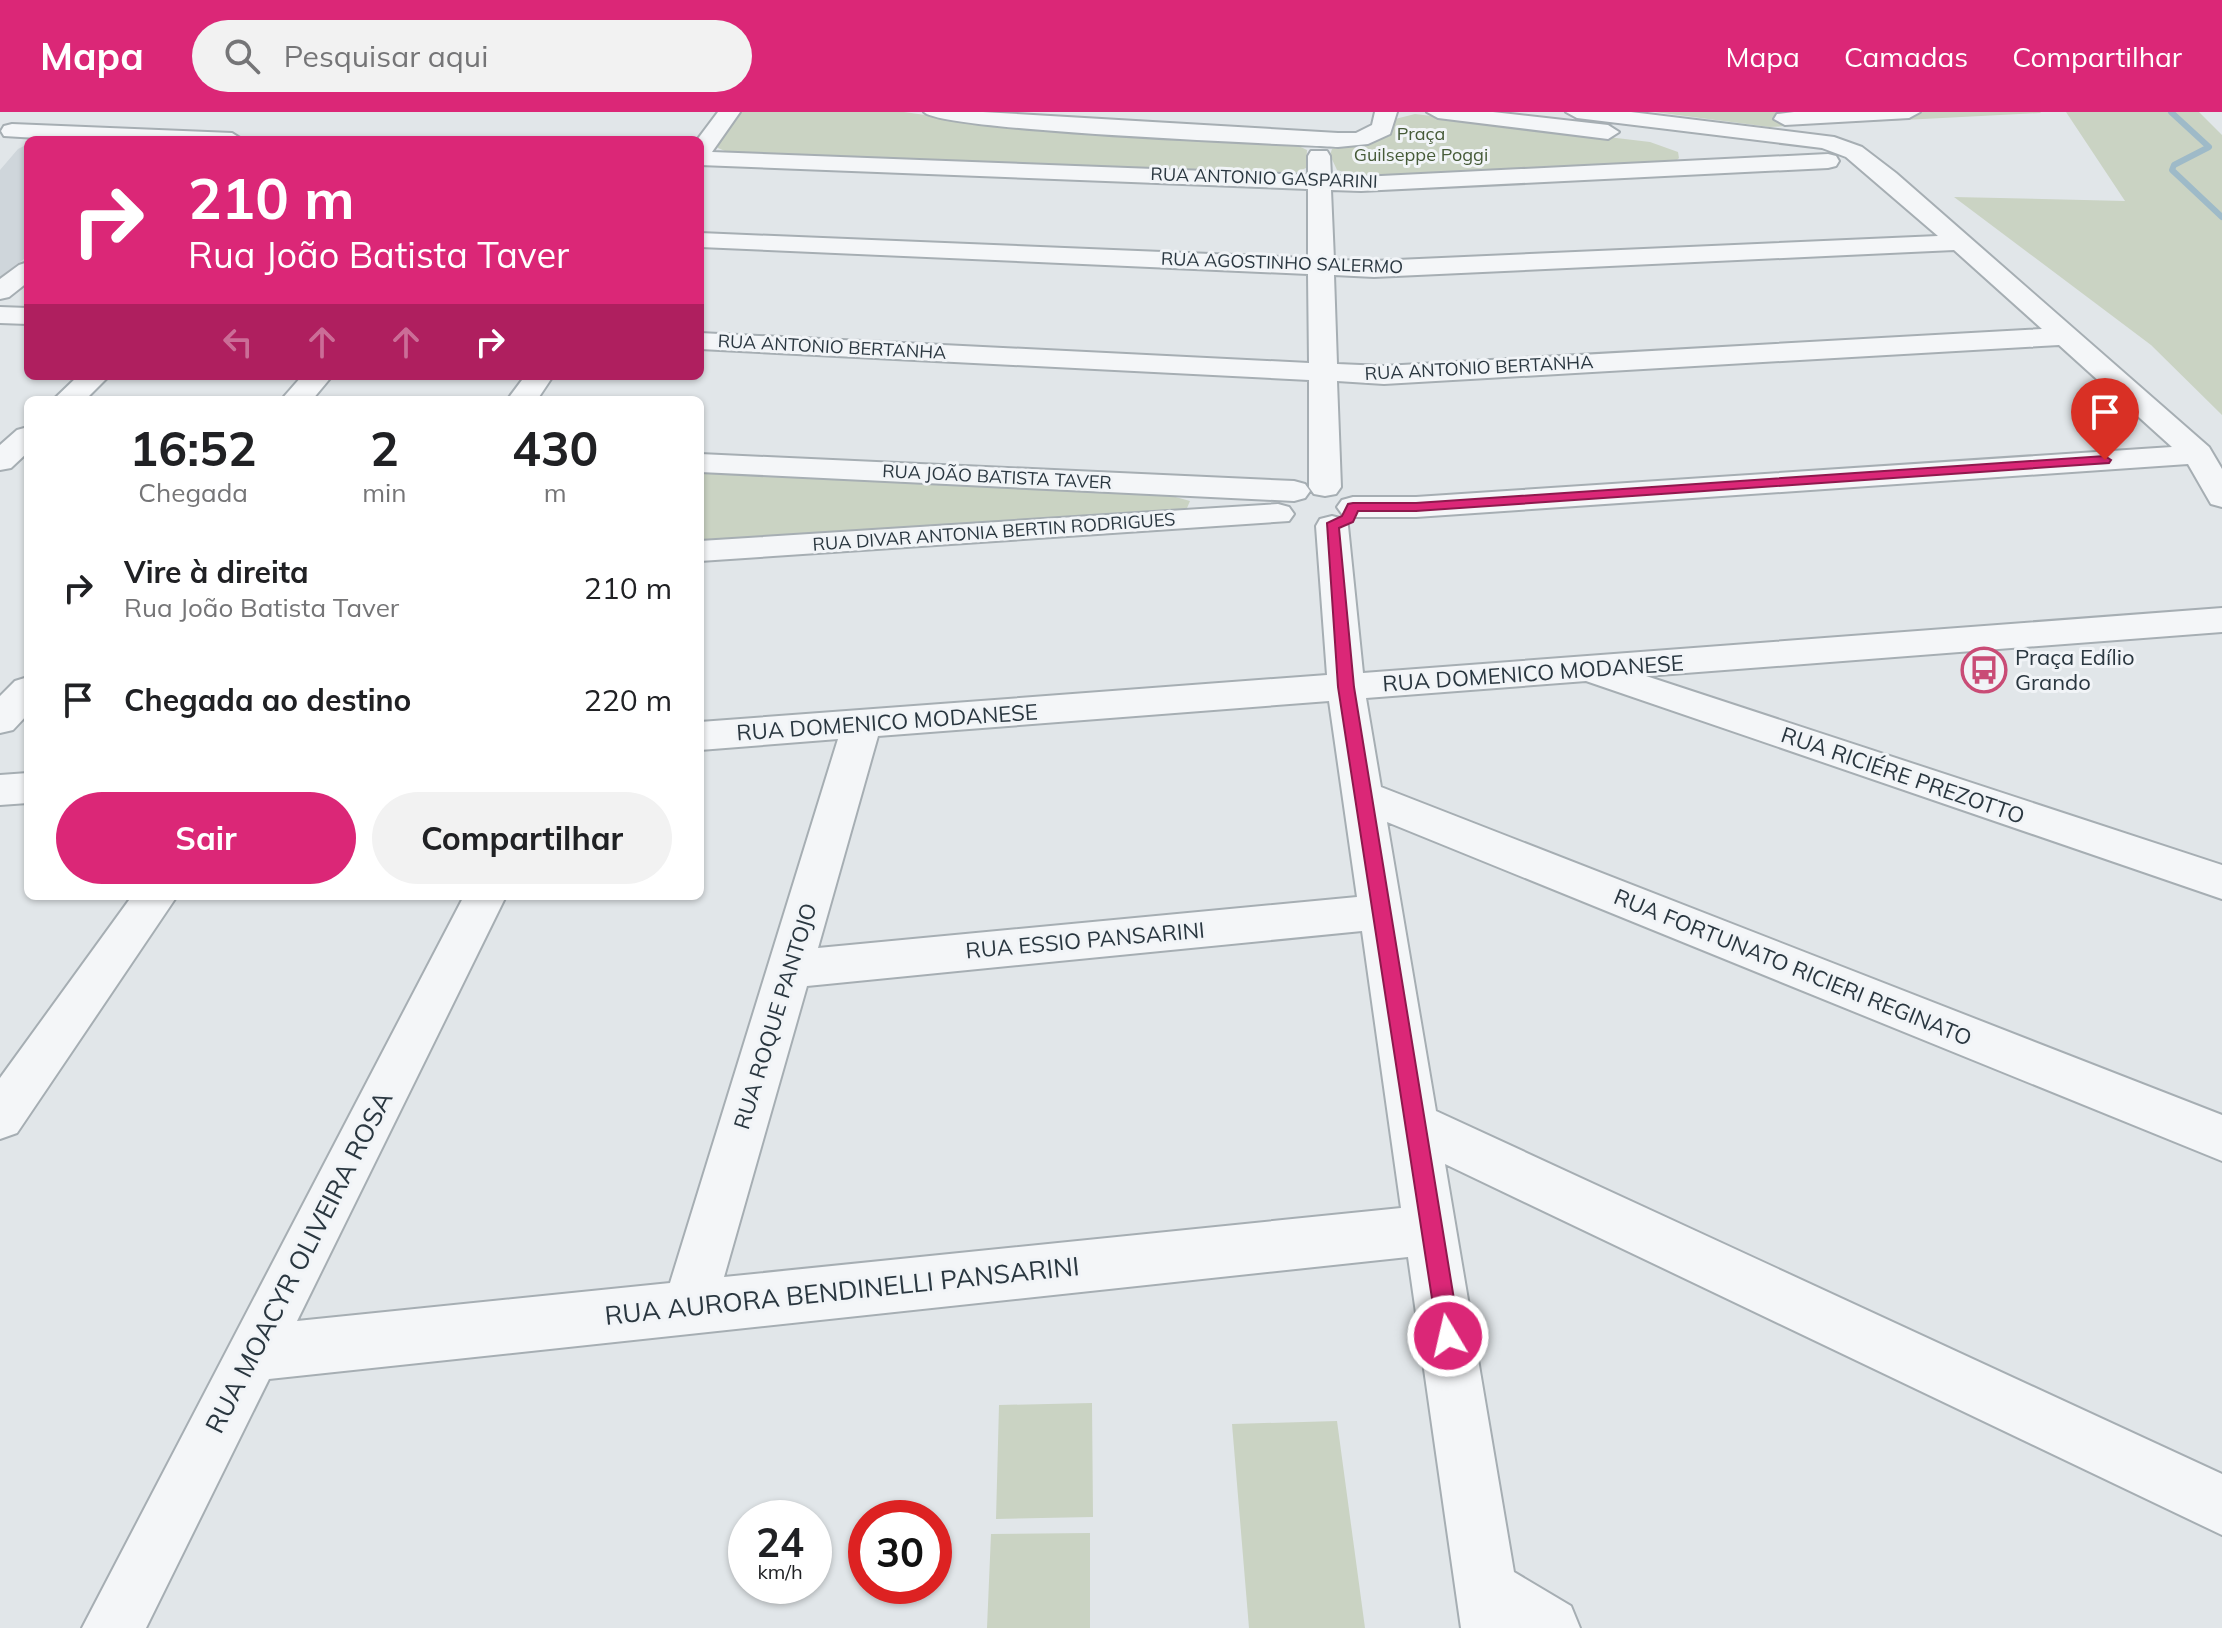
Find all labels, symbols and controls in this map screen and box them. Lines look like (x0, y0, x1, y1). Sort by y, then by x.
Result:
search box (192, 20, 752, 92)
text: Mapa (40, 32, 144, 80)
icon: search (220, 34, 264, 78)
text: Pesquisar aqui (284, 37, 488, 75)
text: Mapa (1725, 39, 1800, 74)
text: Camadas (1844, 39, 1968, 74)
text: Compartilhar (2012, 39, 2182, 74)
park label: Praça Guilseppe Poggi (1354, 122, 1488, 166)
street label: RUA ANTONIO GASPARINI (1150, 162, 1378, 193)
text: 210 m (188, 163, 355, 233)
icon: right (56, 168, 160, 272)
text: Rua João Batista Taver (188, 232, 569, 277)
street label: RUA AGOSTINHO SALERMO (1160, 247, 1404, 278)
icon: left (216, 320, 260, 364)
icon: ahead (300, 320, 344, 364)
icon: ahead (384, 320, 428, 364)
icon: right (468, 320, 512, 364)
street label: RUA ANTONIO BERTANHA (717, 329, 947, 364)
street label: RUA ANTONIO BERTANHA (1364, 350, 1594, 385)
pin (2071, 378, 2139, 460)
icon: arrive (2083, 390, 2127, 434)
text: 16:52 (130, 418, 257, 478)
text: 2 (370, 418, 399, 478)
text: 430 (512, 418, 598, 478)
street label: RUA JOÃO BATISTA TAVER (882, 459, 1112, 494)
text: Chegada (138, 476, 248, 509)
text: min (362, 476, 406, 509)
text: m (544, 476, 567, 509)
street label: RUA DIVAR ANTONIA BERTIN RODRIGUES (812, 507, 1176, 556)
text: Vire à direita (124, 553, 309, 591)
icon: right (56, 566, 100, 610)
text: 210 m (584, 569, 672, 607)
text: Rua João Batista Taver (124, 591, 399, 624)
place label: Praça Edílio Grando (2015, 643, 2134, 696)
bus stop icon: Praça Edílio Grando (1960, 646, 2008, 694)
street label: RUA DOMENICO MODANESE (1382, 649, 1684, 697)
icon: arrive (56, 678, 100, 722)
text: Chegada ao destino (124, 681, 411, 719)
text: 220 m (584, 681, 672, 719)
street label: RUA DOMENICO MODANESE (736, 698, 1038, 746)
street label: RUA RICIÉRE PREZOTTO (1778, 720, 2028, 830)
button: Sair (56, 792, 356, 884)
button: Compartilhar (372, 792, 672, 884)
street label: RUA FORTUNATO RICIERI REGINATO (1610, 882, 1976, 1052)
street label: RUA ROQUE PANTOJO (727, 899, 823, 1133)
street label: RUA ESSIO PANSARINI (964, 916, 1206, 964)
street label: RUA MOACYR OLIVEIRA ROSA (198, 1085, 399, 1438)
street label: RUA AURORA BENDINELLI PANSARINI (603, 1249, 1081, 1332)
position arrow (1406, 1294, 1490, 1378)
speed limit sign: 30 (848, 1500, 952, 1604)
text: 24 (756, 1517, 804, 1567)
text: km/h (757, 1559, 803, 1584)

